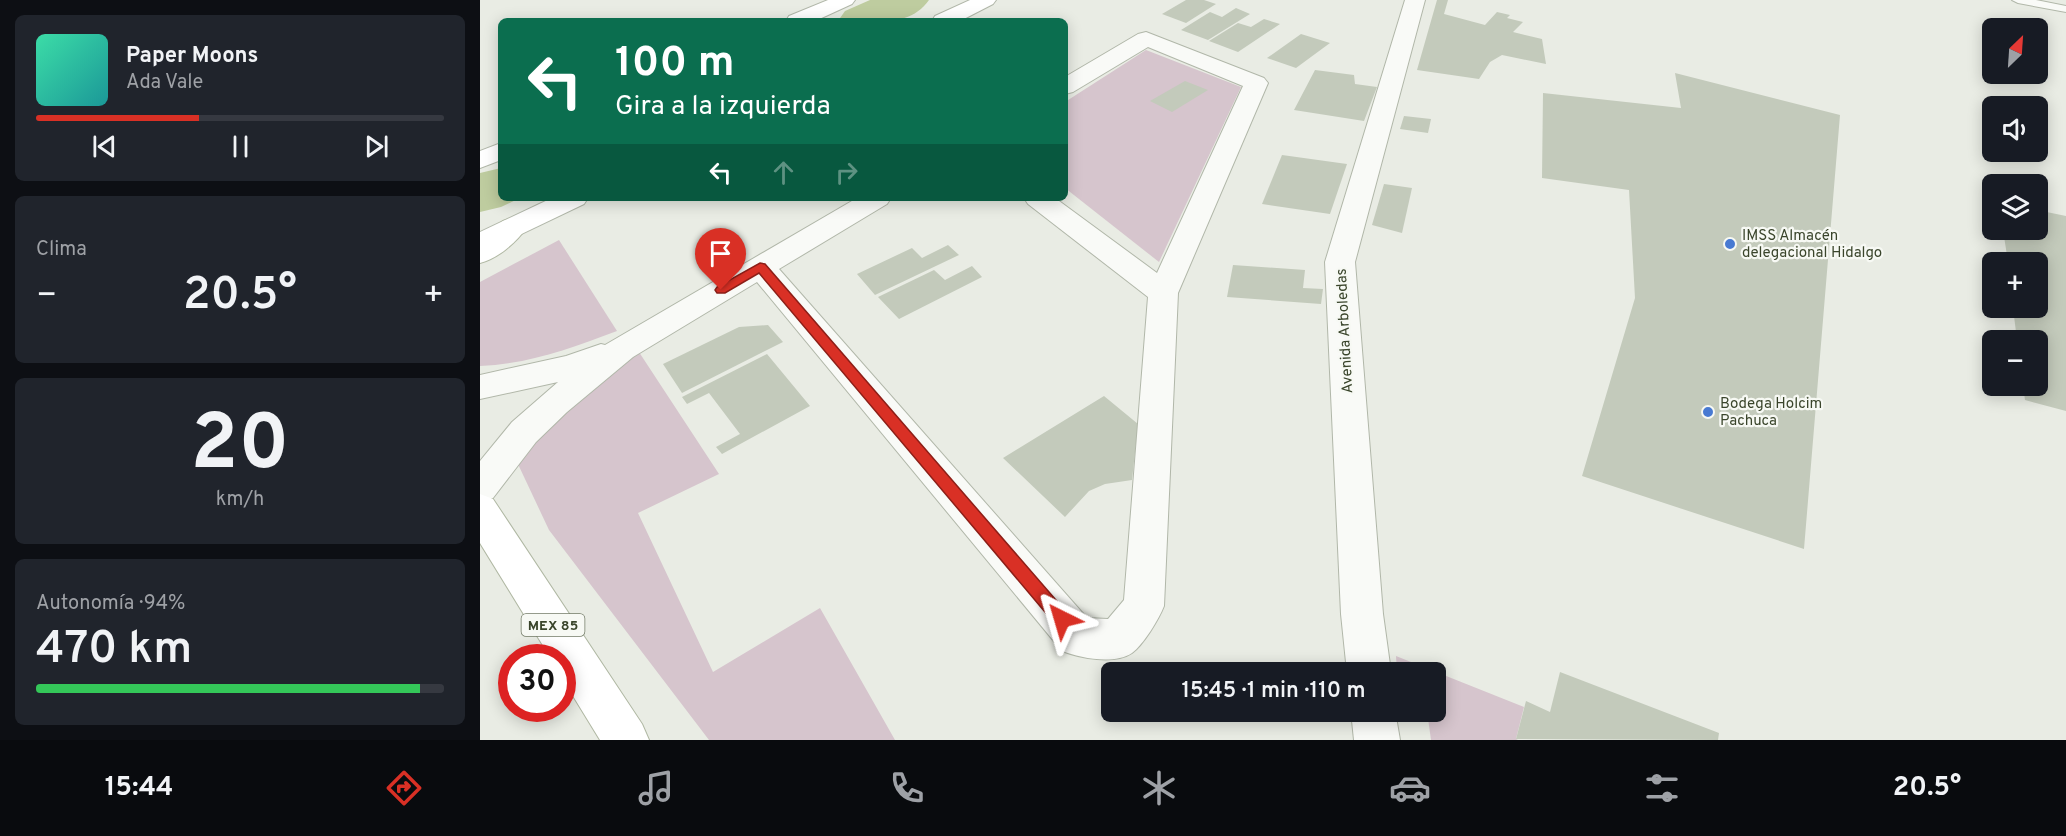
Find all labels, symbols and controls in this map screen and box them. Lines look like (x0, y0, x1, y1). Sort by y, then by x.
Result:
north arrow (1982, 18, 2048, 84)
map controls (1982, 18, 2048, 396)
text: 100 m (615, 38, 734, 91)
icon: left (516, 42, 594, 120)
text: Paper Moons (126, 43, 258, 70)
text: Ada Vale (126, 70, 203, 96)
text: Gira a la izquierda (615, 90, 831, 124)
button: sound (1982, 96, 2048, 162)
icon: previous (88, 130, 121, 163)
icon: pause (224, 130, 257, 163)
icon: next (360, 130, 393, 163)
icon: left (704, 156, 737, 189)
icon: ahead (767, 156, 800, 189)
icon: right (830, 156, 863, 189)
button: layers (1982, 174, 2048, 240)
place label: IMSS Almacén delegacional Hidalgo (1742, 227, 1882, 263)
pin (695, 228, 746, 290)
text: Clima (36, 237, 87, 263)
icon: arrive (704, 237, 737, 270)
marker: IMSS Almacén delegacional Hidalgo (1723, 237, 1737, 251)
button: + (1982, 252, 2048, 318)
text: 20.5° (183, 268, 297, 325)
street label: Avenida Arboledas (1333, 268, 1358, 394)
text: − (36, 276, 57, 318)
text: + (423, 276, 444, 318)
button: − (1982, 330, 2048, 396)
place label: Bodega Holcim Pachuca (1720, 395, 1822, 431)
text: 20 (191, 398, 289, 497)
marker: Bodega Holcim Pachuca (1701, 405, 1715, 419)
text: km/h (216, 487, 264, 513)
position arrow (1030, 587, 1094, 651)
text: Autonomía · 94% (36, 591, 185, 617)
road number: MEX 85 (522, 614, 584, 636)
text: 470 km (36, 622, 192, 679)
speed limit sign: 30 (498, 644, 576, 722)
text: 15:45 · 1 min · 110 m (1181, 678, 1366, 705)
icon: directions (383, 767, 425, 809)
icon: music (635, 767, 677, 809)
icon: phone (886, 767, 928, 809)
icon: climate (1138, 767, 1180, 809)
icon: car (1389, 767, 1431, 809)
icon: filters (1641, 767, 1683, 809)
text: 15:44 (105, 771, 173, 805)
text: 20.5° (1893, 771, 1961, 805)

